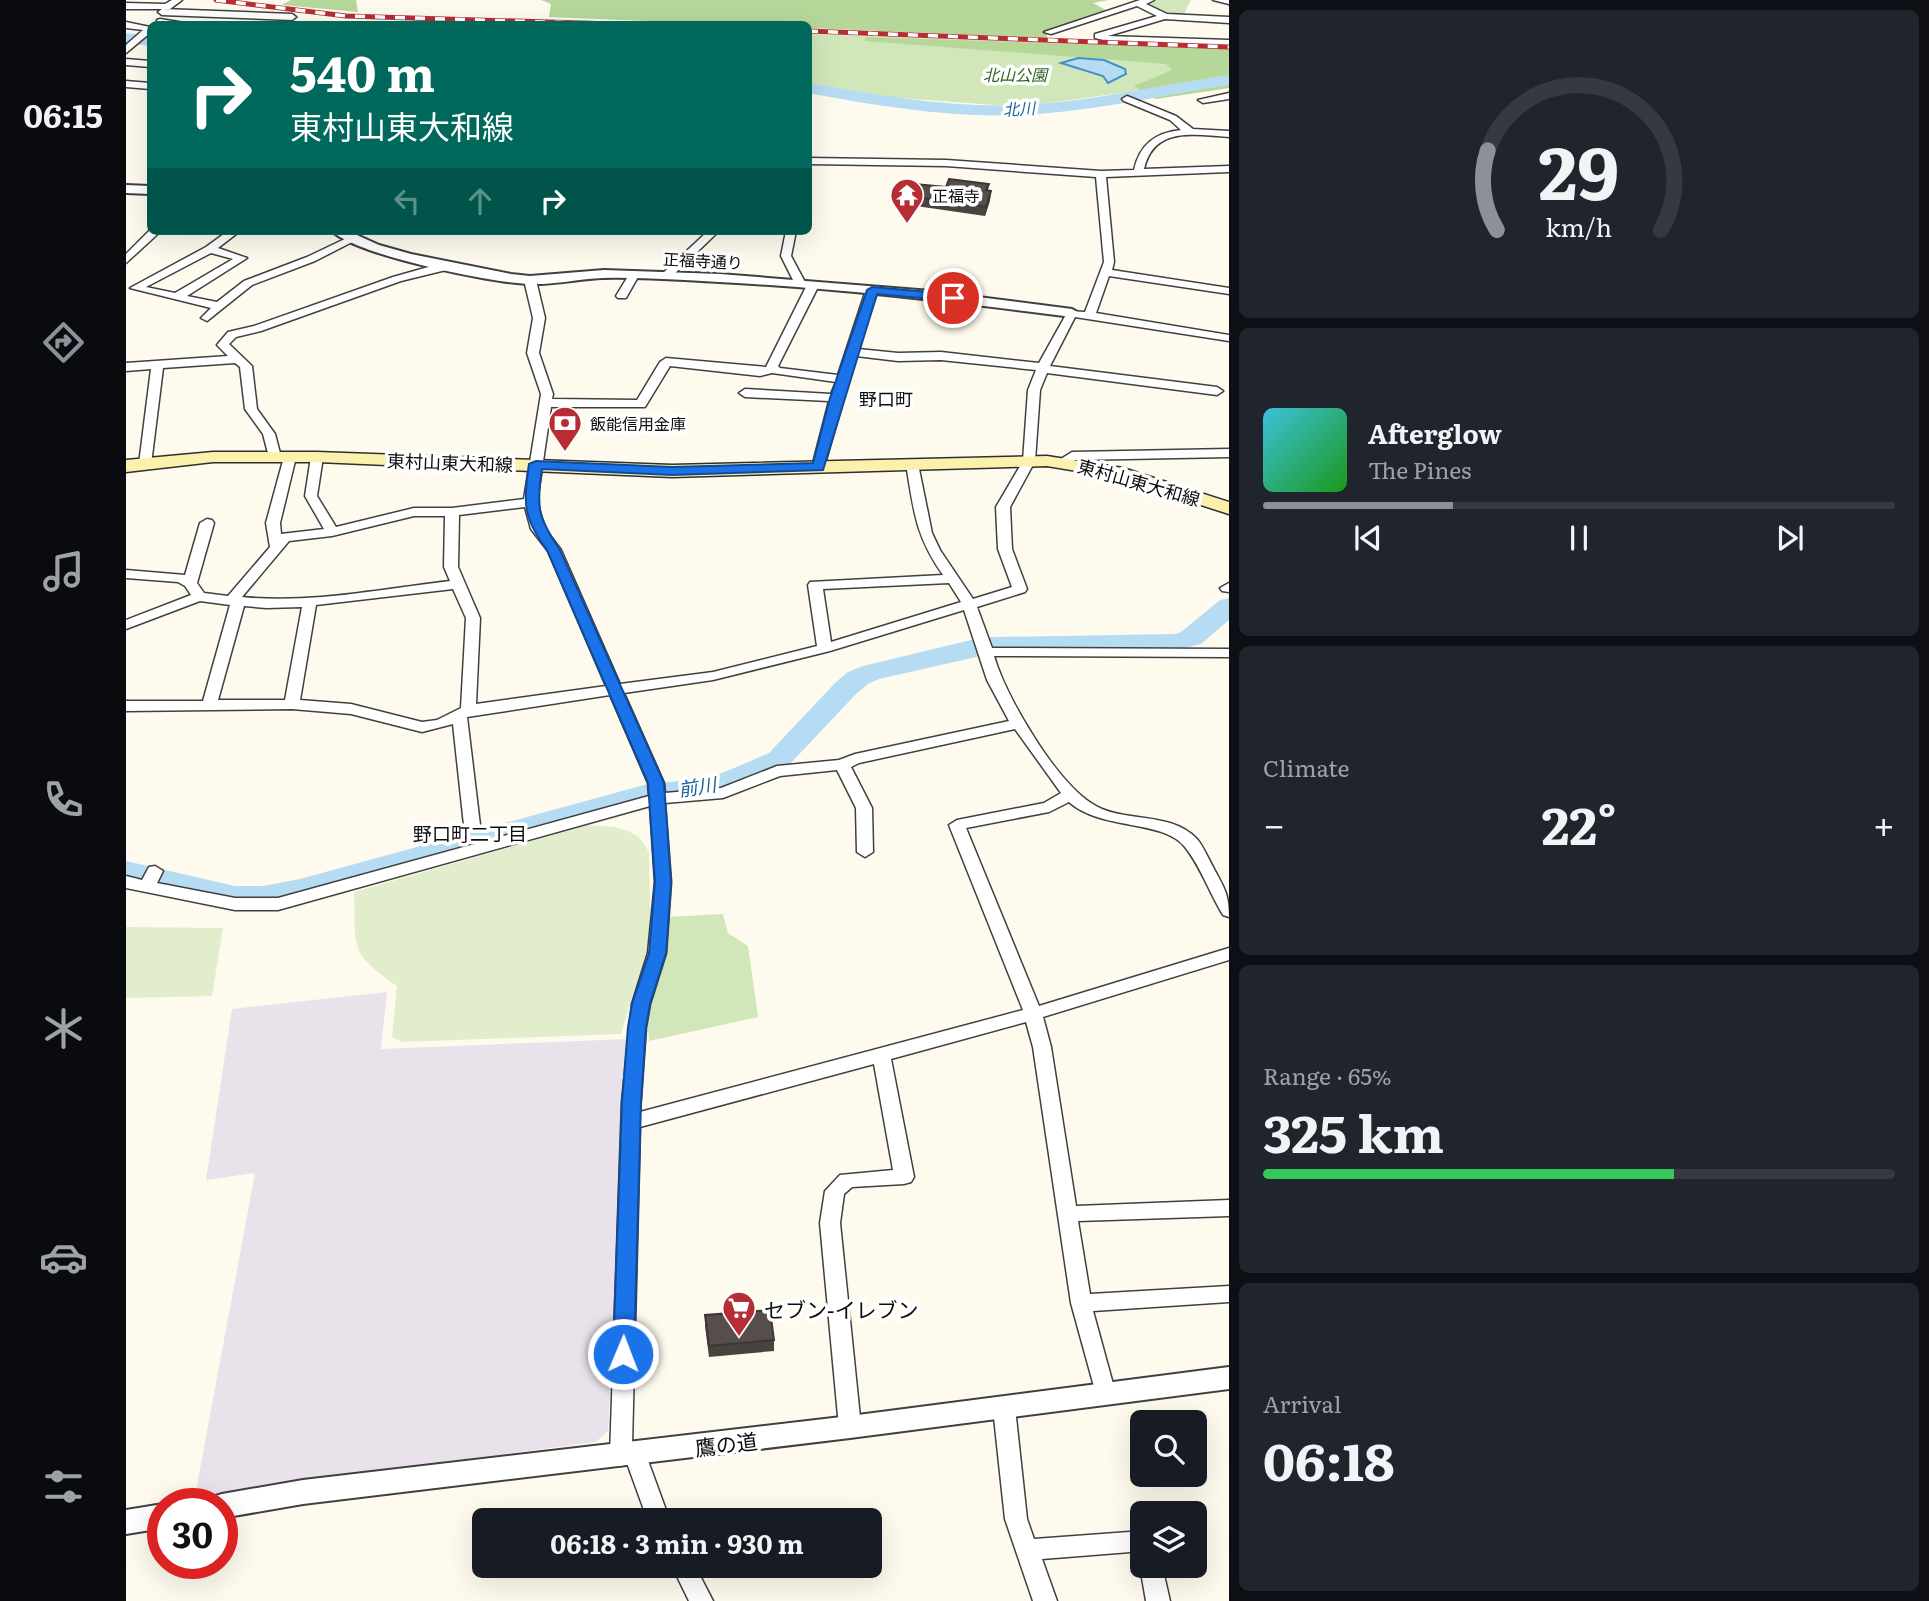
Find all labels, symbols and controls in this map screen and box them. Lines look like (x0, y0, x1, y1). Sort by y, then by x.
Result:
text: 540 m (290, 34, 435, 107)
icon: right (175, 49, 266, 140)
park label: 北山公園 (983, 62, 1049, 86)
text: 06:15 (23, 90, 103, 138)
water label: 北川 (1002, 95, 1038, 121)
text: 東村山東大和線 (290, 101, 514, 149)
text: 29 (1538, 114, 1620, 222)
temple icon: 正福寺 (888, 176, 926, 225)
icon: left (388, 182, 426, 220)
icon: ahead (461, 182, 499, 220)
icon: right (534, 182, 572, 220)
place label: 正福寺 (932, 183, 980, 207)
text: km/h (1546, 208, 1612, 245)
street label: 正福寺通り (662, 246, 744, 274)
pin (923, 268, 983, 328)
icon: arrive (934, 279, 972, 317)
icon: directions (39, 318, 88, 367)
district label: 野口町 (859, 385, 913, 412)
bank icon: 飯能信用金庫 (546, 404, 584, 453)
place label: 飯能信用金庫 (590, 411, 686, 435)
text: Afterglow (1368, 413, 1502, 452)
street label: 東村山東大和線 (387, 446, 513, 478)
street label: 東村山東大和線 (1075, 452, 1203, 512)
text: The Pines (1368, 452, 1471, 486)
icon: previous (1349, 519, 1387, 557)
icon: pause (1560, 519, 1598, 557)
icon: next (1771, 519, 1809, 557)
icon: music (39, 547, 88, 596)
text: Climate (1263, 750, 1349, 784)
water label: 前川 (676, 769, 720, 803)
icon: phone (39, 775, 88, 824)
text: 22° (1541, 784, 1617, 861)
text: − (1263, 794, 1285, 851)
text: + (1873, 794, 1895, 851)
district label: 野口町二丁目 (413, 819, 527, 847)
icon: climate (39, 1004, 88, 1053)
text: Range · 65% (1263, 1058, 1392, 1092)
text: 325 km (1263, 1092, 1444, 1169)
icon: car (39, 1233, 88, 1282)
supermarket icon: セブン-イレブン (720, 1289, 758, 1338)
place label: セブン-イレブン (764, 1293, 918, 1324)
position arrow (586, 1317, 660, 1391)
text: Arrival (1263, 1386, 1342, 1420)
map controls (1130, 1410, 1207, 1578)
button: search (1130, 1410, 1207, 1487)
text: 06:18 (1263, 1420, 1395, 1497)
street label: 鷹の道 (693, 1424, 759, 1462)
icon: filters (39, 1462, 88, 1511)
speed limit sign: 30 (147, 1488, 238, 1579)
button: layers (1130, 1501, 1207, 1578)
text: 06:18 · 3 min · 930 m (550, 1523, 804, 1562)

